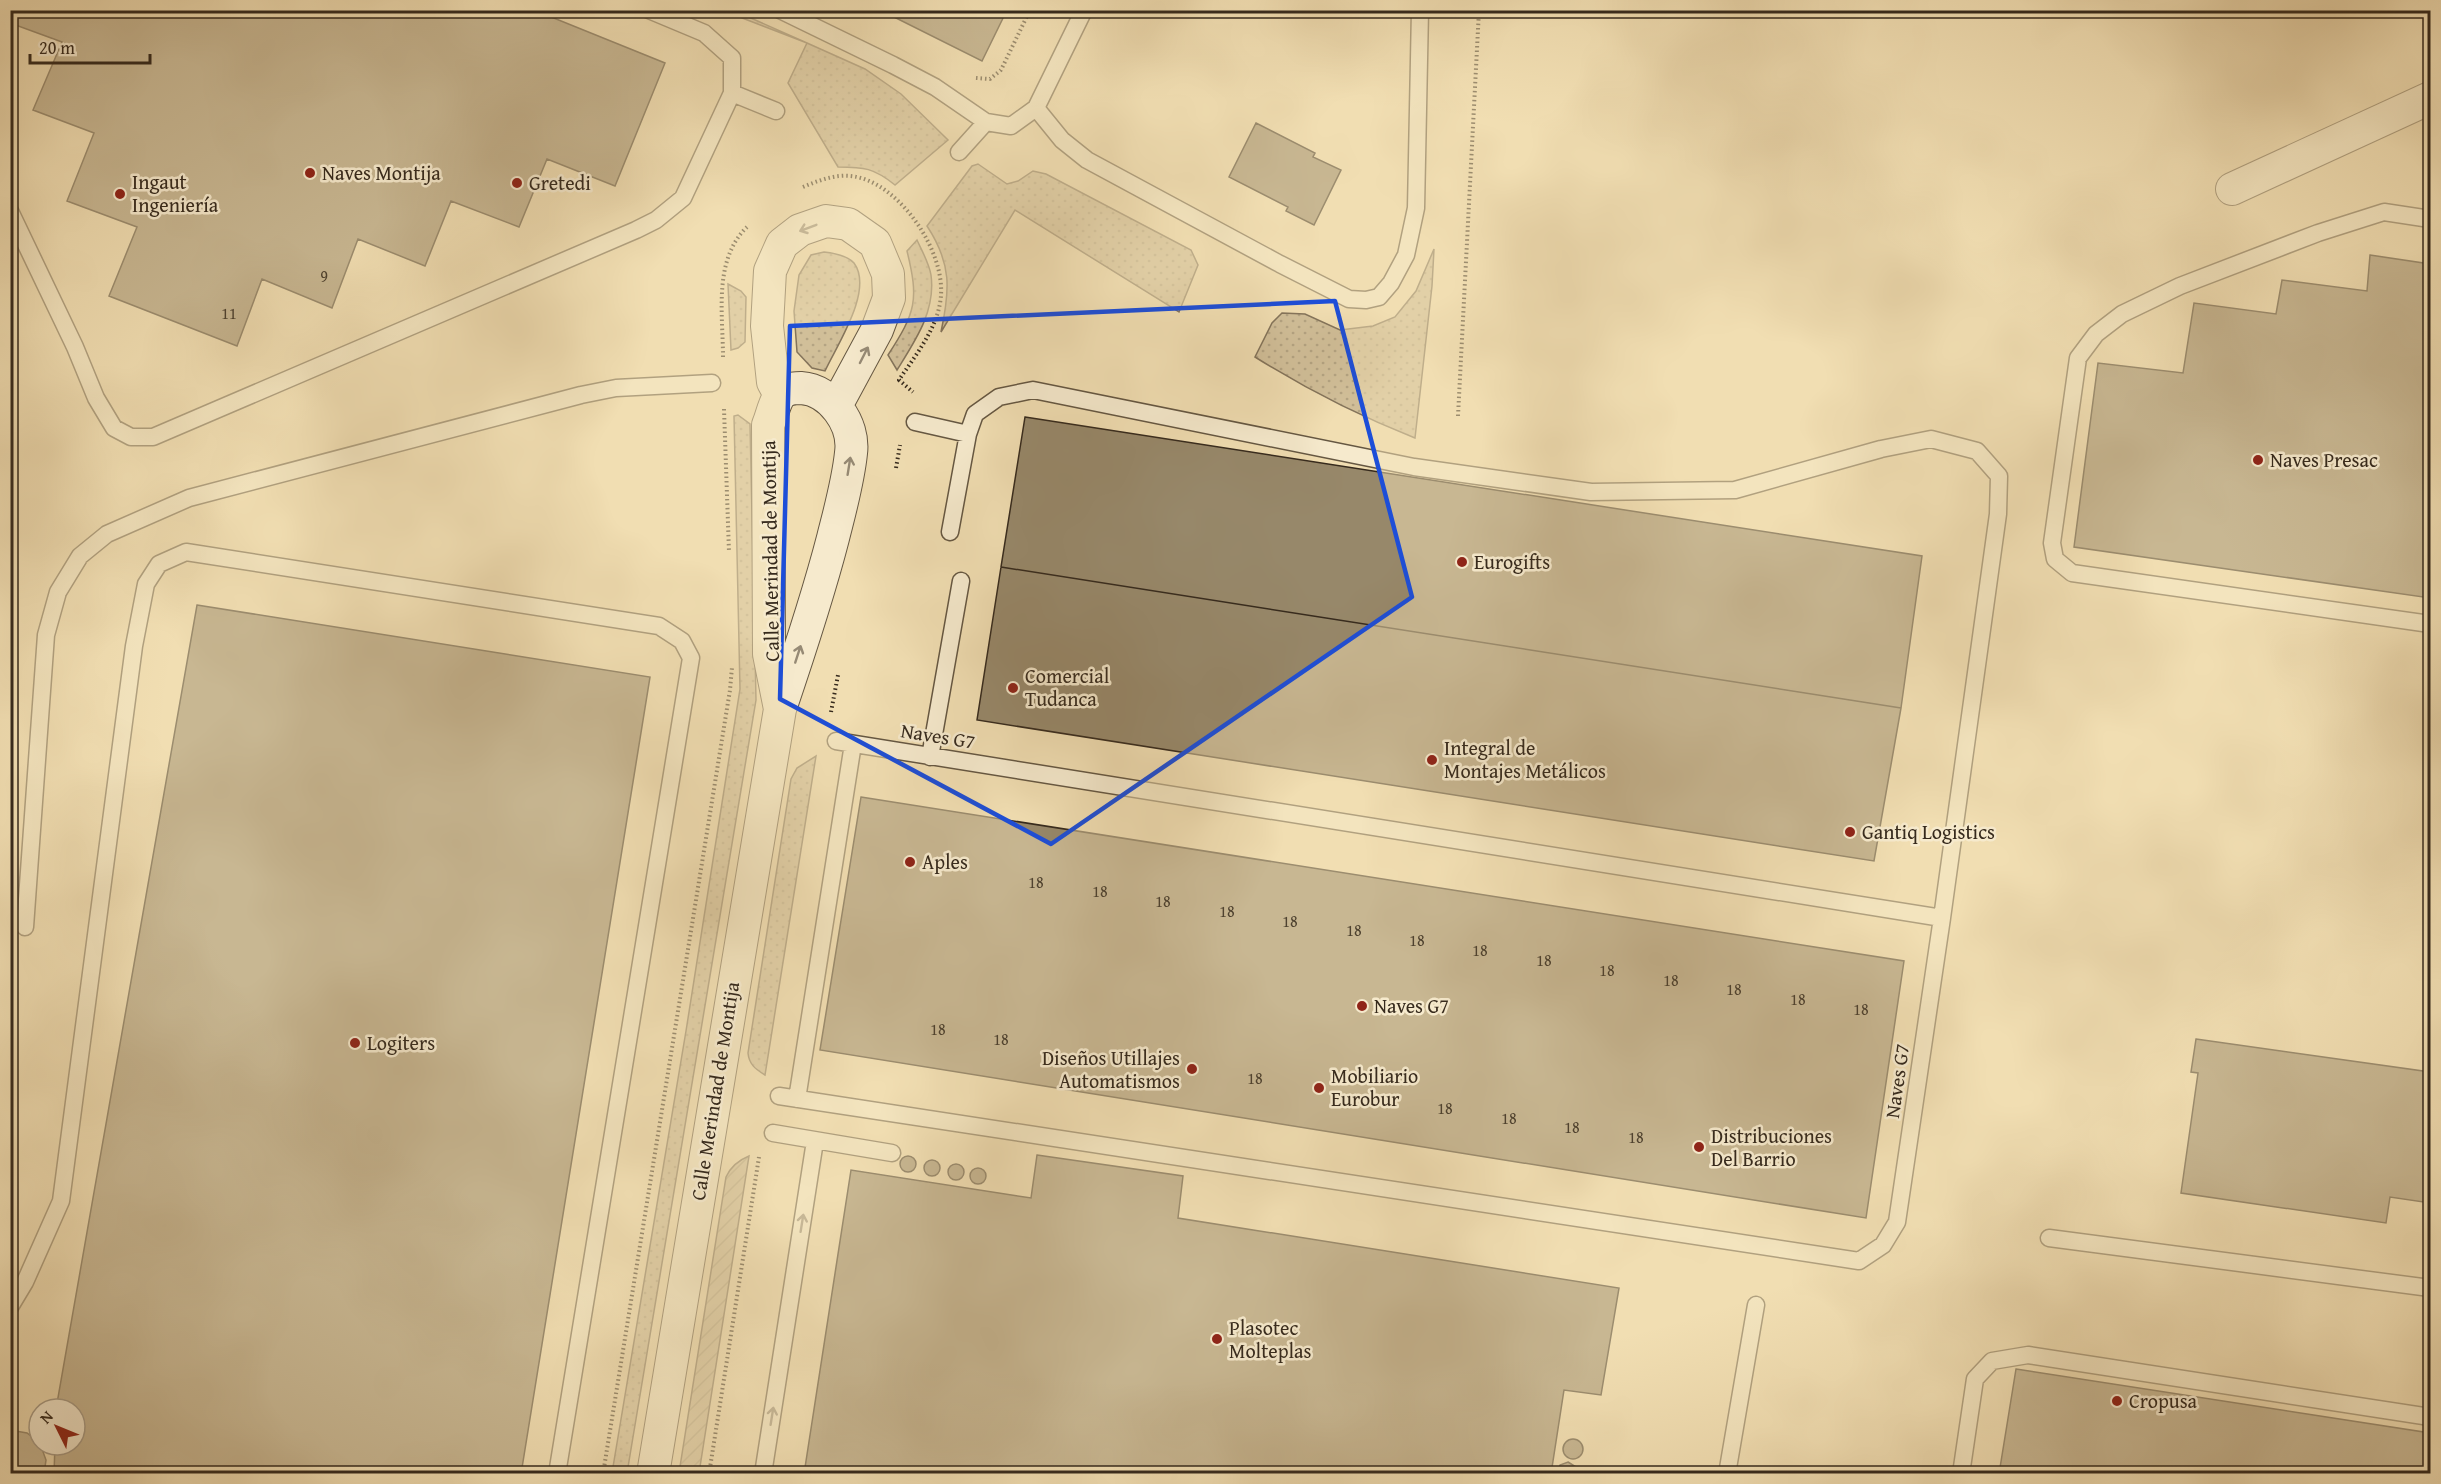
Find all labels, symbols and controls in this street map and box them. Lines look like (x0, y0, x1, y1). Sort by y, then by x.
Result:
scale bar (30, 27, 150, 65)
text: 20 m (39, 34, 75, 61)
place label: Naves Montija (322, 158, 441, 187)
marker: Naves Montija (303, 166, 317, 180)
place label: Ingaut Ingeniería (132, 167, 219, 219)
place label: Gretedi (529, 168, 591, 197)
marker: Gretedi (510, 176, 524, 190)
marker: Ingaut Ingeniería (113, 187, 127, 201)
one-way arrow (799, 223, 818, 234)
house number: 9 (320, 264, 328, 288)
house number: 11 (221, 301, 237, 325)
one-way arrow (858, 347, 870, 364)
street label: Calle Merindad de Montija (753, 440, 786, 662)
place label: Naves Presac (2270, 445, 2378, 474)
marker: Naves Presac (2251, 453, 2265, 467)
one-way arrow (844, 457, 855, 476)
place label: Eurogifts (1474, 547, 1550, 576)
marker: Eurogifts (1455, 555, 1469, 569)
one-way arrow (794, 645, 805, 664)
place label: Comercial Tudanca (1025, 661, 1110, 713)
marker: Comercial Tudanca (1006, 681, 1020, 695)
street label: Naves G7 (899, 715, 977, 756)
place label: Integral de Montajes Metálicos (1444, 733, 1606, 785)
marker: Integral de Montajes Metálicos (1425, 753, 1439, 767)
place label: Gantiq Logistics (1862, 817, 1995, 846)
marker: Gantiq Logistics (1843, 825, 1857, 839)
place label: Aples (922, 847, 968, 876)
marker: Aples (903, 855, 917, 869)
house number: 18 (1028, 870, 1044, 894)
house number: 18 (1092, 879, 1108, 903)
house number: 18 (1155, 889, 1171, 913)
house number: 18 (1219, 899, 1235, 923)
house number: 18 (1282, 909, 1298, 933)
house number: 18 (1346, 918, 1362, 942)
house number: 18 (1409, 928, 1425, 952)
house number: 18 (1472, 938, 1488, 962)
house number: 18 (1536, 948, 1552, 972)
house number: 18 (1599, 958, 1615, 982)
house number: 18 (1663, 968, 1679, 992)
house number: 18 (1726, 977, 1742, 1001)
street label: Calle Merindad de Montija (683, 979, 746, 1202)
house number: 18 (1790, 987, 1806, 1011)
place label: Naves G7 (1374, 991, 1449, 1020)
house number: 18 (1853, 997, 1869, 1021)
marker: Naves G7 (1355, 999, 1369, 1013)
house number: 18 (930, 1017, 946, 1041)
house number: 18 (993, 1027, 1009, 1051)
place label: Logiters (367, 1028, 435, 1057)
marker: Logiters (348, 1036, 362, 1050)
street label: Naves G7 (1877, 1042, 1916, 1120)
place label: Diseños Utillajes Automatismos (1042, 1043, 1180, 1095)
place label: Mobiliario Eurobur (1331, 1061, 1418, 1113)
marker: Diseños Utillajes Automatismos (1185, 1062, 1199, 1076)
house number: 18 (1247, 1066, 1263, 1090)
marker: Mobiliario Eurobur (1312, 1081, 1326, 1095)
house number: 18 (1437, 1096, 1453, 1120)
house number: 18 (1501, 1106, 1517, 1130)
house number: 18 (1564, 1115, 1580, 1139)
place label: Distribuciones Del Barrio (1711, 1121, 1832, 1173)
house number: 18 (1628, 1125, 1644, 1149)
marker: Distribuciones Del Barrio (1692, 1140, 1706, 1154)
one-way arrow (797, 1214, 808, 1233)
place label: Plasotec Molteplas (1229, 1313, 1312, 1365)
marker: Plasotec Molteplas (1210, 1332, 1224, 1346)
place label: Cropusa (2129, 1386, 2198, 1415)
marker: Cropusa (2110, 1394, 2124, 1408)
north arrow (27, 1397, 87, 1457)
text: N (34, 1404, 59, 1429)
one-way arrow (766, 1406, 777, 1426)

